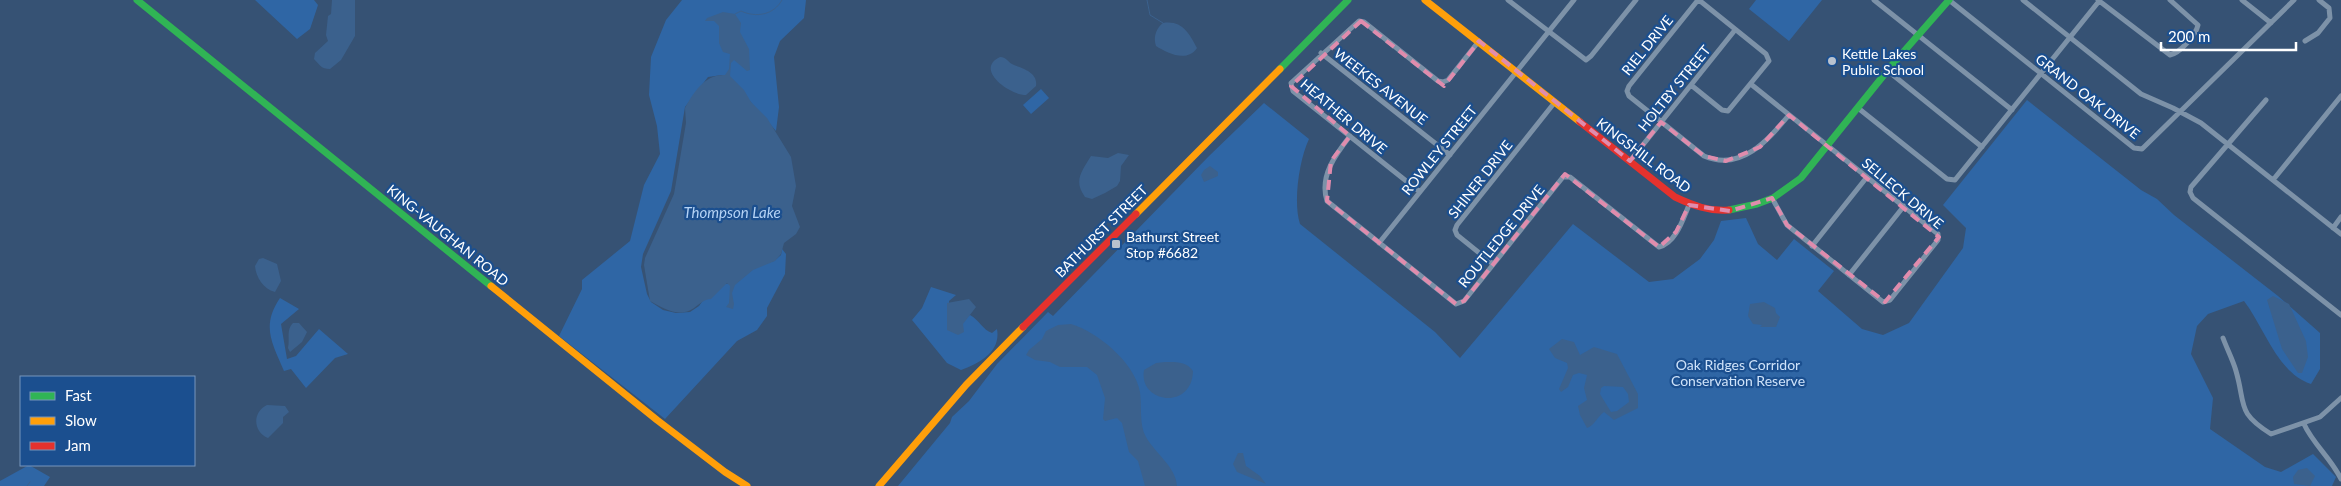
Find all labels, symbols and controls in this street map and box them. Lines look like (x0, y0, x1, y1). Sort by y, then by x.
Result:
street label: RIEL DRIVE (1618, 12, 1676, 78)
scale bar (2161, 20, 2296, 52)
text: 200 m (2168, 27, 2210, 45)
street label: HOLTBY STREET (1634, 41, 1714, 134)
street label: WEEKES AVENUE (1331, 44, 1431, 128)
place label: Kettle Lakes Public School (1842, 45, 1924, 78)
street label: GRAND OAK DRIVE (2033, 50, 2143, 142)
marker: Kettle Lakes Public School (1826, 55, 1838, 67)
street label: HEATHER DRIVE (1297, 75, 1391, 157)
street label: ROWLEY STREET (1398, 101, 1481, 198)
street label: KINGSHILL ROAD (1594, 114, 1694, 196)
street label: SHINER DRIVE (1444, 137, 1516, 221)
street label: SELLECK DRIVE (1859, 154, 1947, 232)
street label: KING-VAUGHAN ROAD (384, 181, 512, 289)
street label: BATHURST STREET (1051, 181, 1151, 281)
street label: ROUTLEDGE DRIVE (1454, 181, 1548, 291)
water label: Thompson Lake (683, 203, 781, 221)
place label: Bathurst Street Stop #6682 (1126, 228, 1219, 261)
marker: Bathurst Street Stop #6682 (1110, 238, 1122, 250)
park label: Oak Ridges Corridor Conservation Reserve (1671, 356, 1805, 389)
legend (20, 376, 195, 466)
text: Fast (65, 386, 92, 404)
text: Slow (65, 411, 97, 429)
text: Jam (65, 436, 91, 454)

